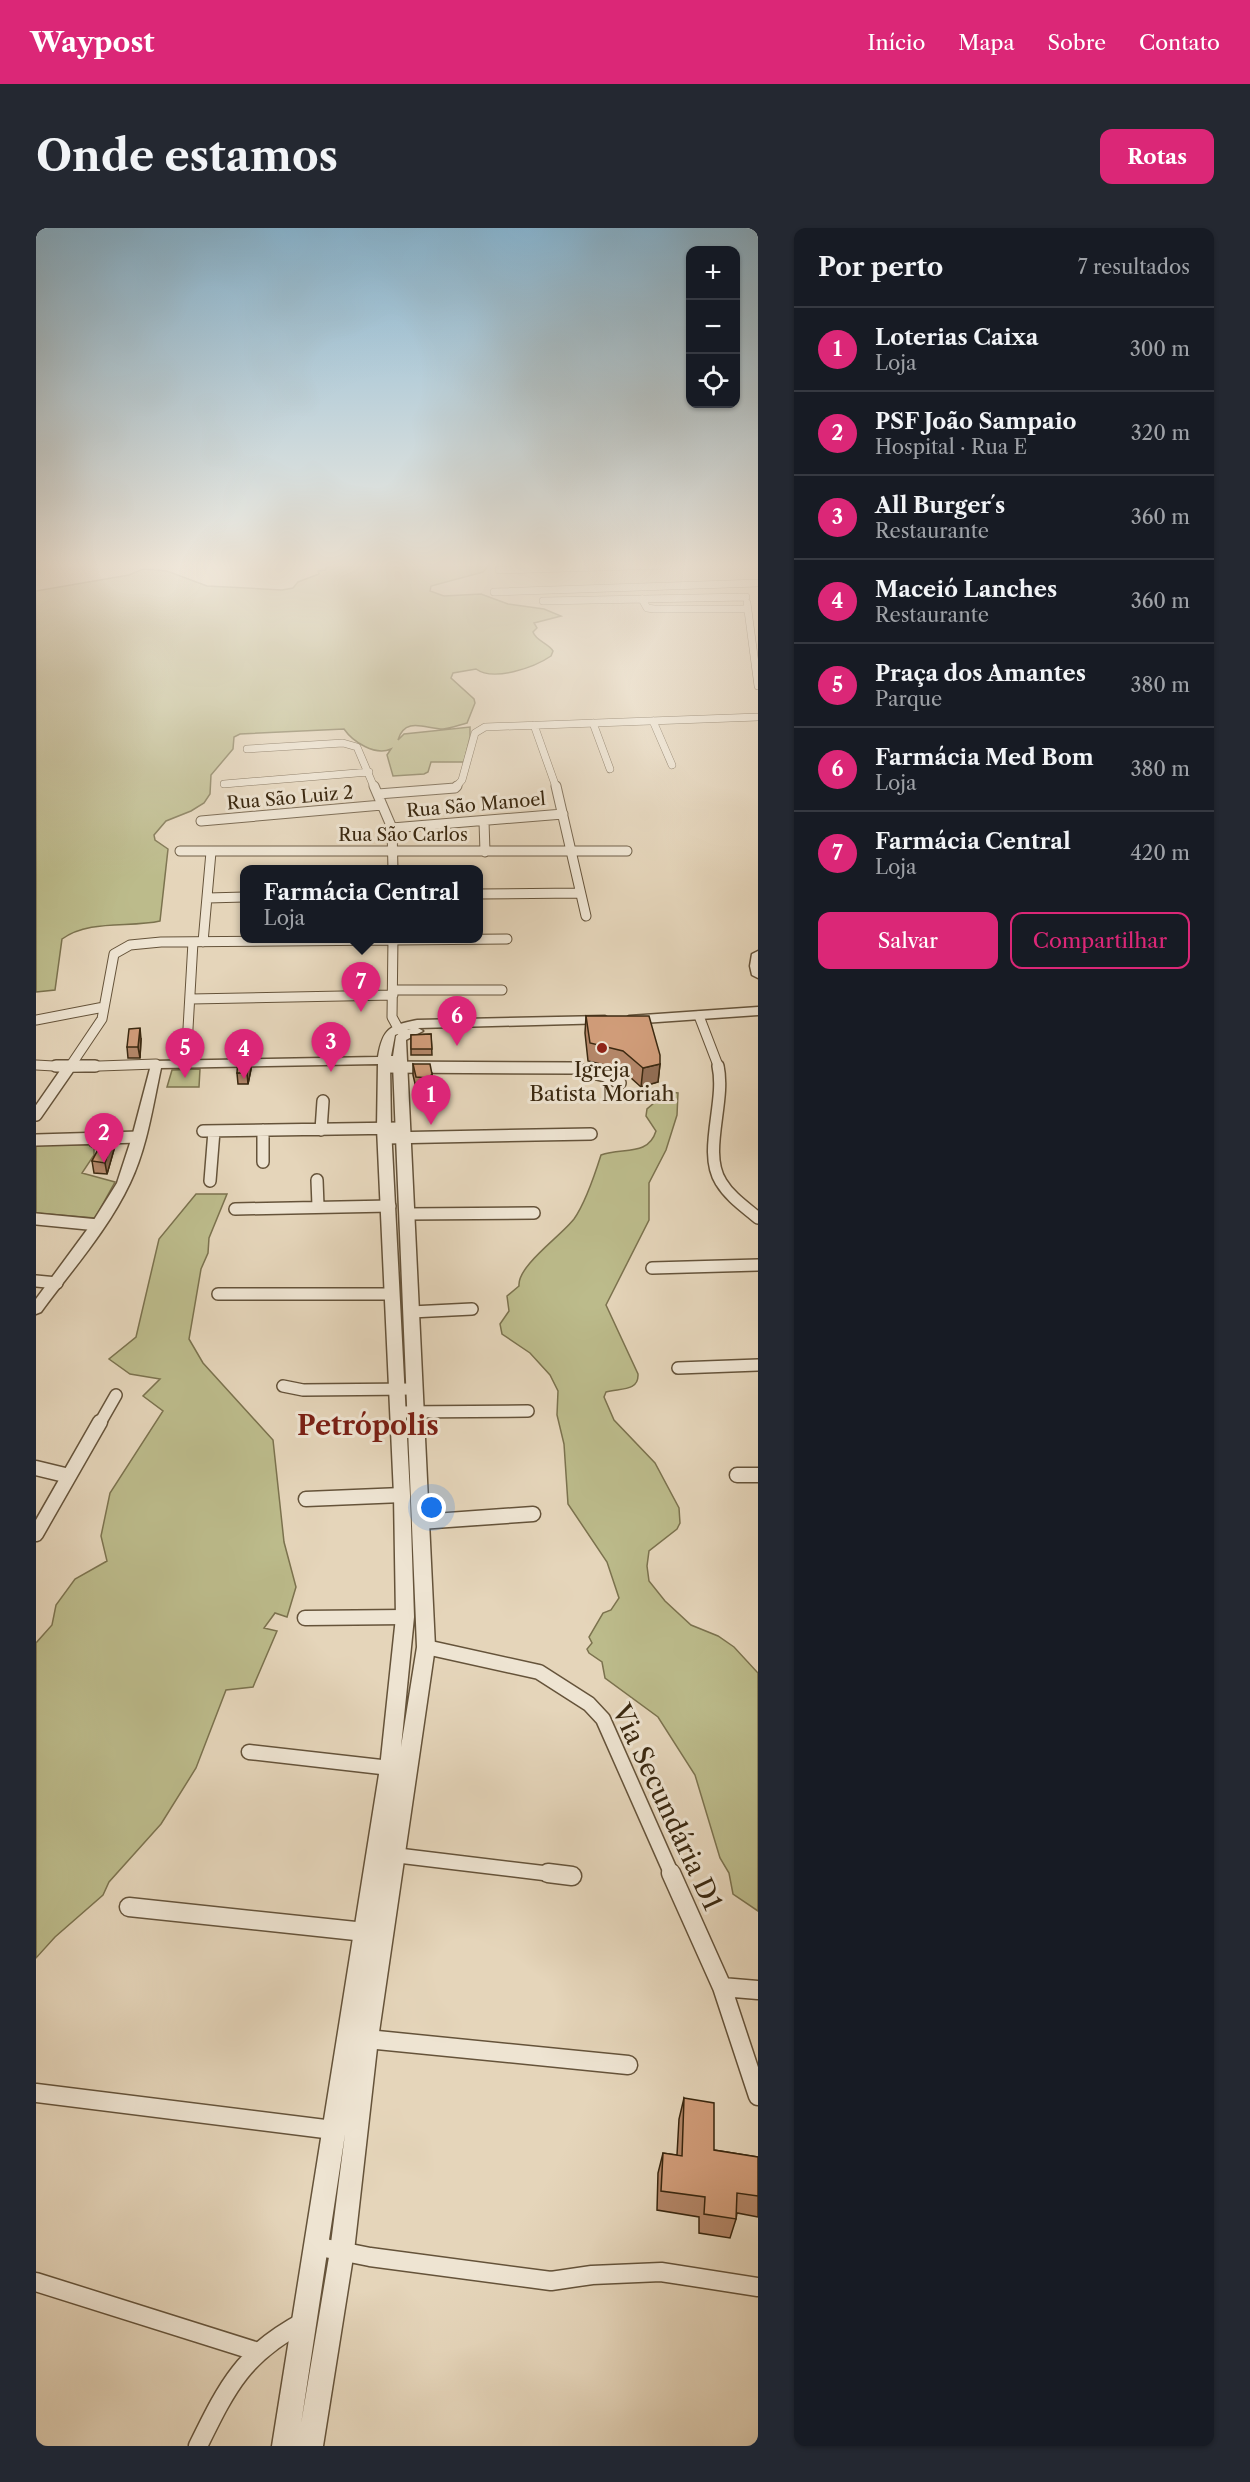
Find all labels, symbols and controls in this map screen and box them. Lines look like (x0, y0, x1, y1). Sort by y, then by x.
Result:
text: Waypost (30, 25, 154, 59)
text: Início (868, 30, 925, 55)
text: Mapa (958, 30, 1015, 55)
text: Sobre (1048, 30, 1106, 55)
text: Contato (1139, 30, 1220, 55)
button: Rotas (1100, 129, 1214, 184)
text: Onde estamos (36, 130, 338, 182)
map controls (686, 246, 740, 408)
button: + (686, 246, 740, 300)
text: Por perto (818, 251, 943, 283)
text: 7 resultados (1078, 255, 1190, 279)
button: − (686, 300, 740, 354)
text: Loterias Caixa (875, 324, 1039, 351)
text: 1 (833, 337, 842, 361)
text: 300 m (1130, 337, 1190, 361)
text: Loja (875, 351, 917, 375)
button: locate (686, 354, 740, 408)
text: PSF João Sampaio (875, 408, 1077, 435)
text: 2 (832, 421, 843, 445)
text: 320 m (1131, 421, 1190, 445)
text: Hospital · Rua E (875, 435, 1027, 459)
text: All Burger´s (875, 492, 1005, 519)
text: 3 (832, 505, 843, 529)
text: 360 m (1131, 505, 1190, 529)
text: Restaurante (875, 519, 989, 543)
text: Maceió Lanches (875, 576, 1057, 603)
text: 4 (832, 589, 843, 613)
text: 360 m (1131, 589, 1190, 613)
text: Restaurante (875, 603, 989, 627)
text: Praça dos Amantes (875, 660, 1086, 687)
text: 5 (832, 673, 843, 697)
text: 380 m (1131, 673, 1190, 697)
text: Parque (875, 687, 942, 711)
text: Farmácia Med Bom (875, 744, 1094, 771)
text: 6 (832, 757, 843, 781)
text: 380 m (1131, 757, 1190, 781)
text: Loja (875, 771, 917, 795)
street label: Rua São Luiz 2 (226, 782, 354, 814)
street label: Rua São Manoel (406, 788, 546, 822)
street label: Rua São Carlos (338, 824, 468, 846)
text: Farmácia Central (875, 828, 1071, 855)
text: 7 (832, 841, 843, 865)
text: 420 m (1130, 841, 1190, 865)
text: Loja (875, 855, 917, 879)
popup (240, 865, 483, 943)
text: Farmácia Central (264, 879, 459, 906)
text: Loja (264, 906, 305, 930)
button: Salvar (818, 912, 998, 969)
button: Compartilhar (1010, 912, 1190, 969)
pin: 7 (342, 962, 380, 1012)
pin: 6 (438, 996, 476, 1046)
pin: 3 (312, 1022, 350, 1072)
pin: 5 (166, 1028, 204, 1078)
pin: 4 (224, 1030, 264, 1079)
marker: Igreja Batista Moriah (595, 1041, 609, 1055)
place label: Igreja Batista Moriah (529, 1057, 675, 1106)
pin: 1 (412, 1076, 450, 1125)
pin: 2 (84, 1114, 124, 1163)
district label: Petrópolis (297, 1409, 439, 1442)
your location (417, 1493, 446, 1522)
street label: Via Secundária D1 (605, 1698, 729, 1915)

